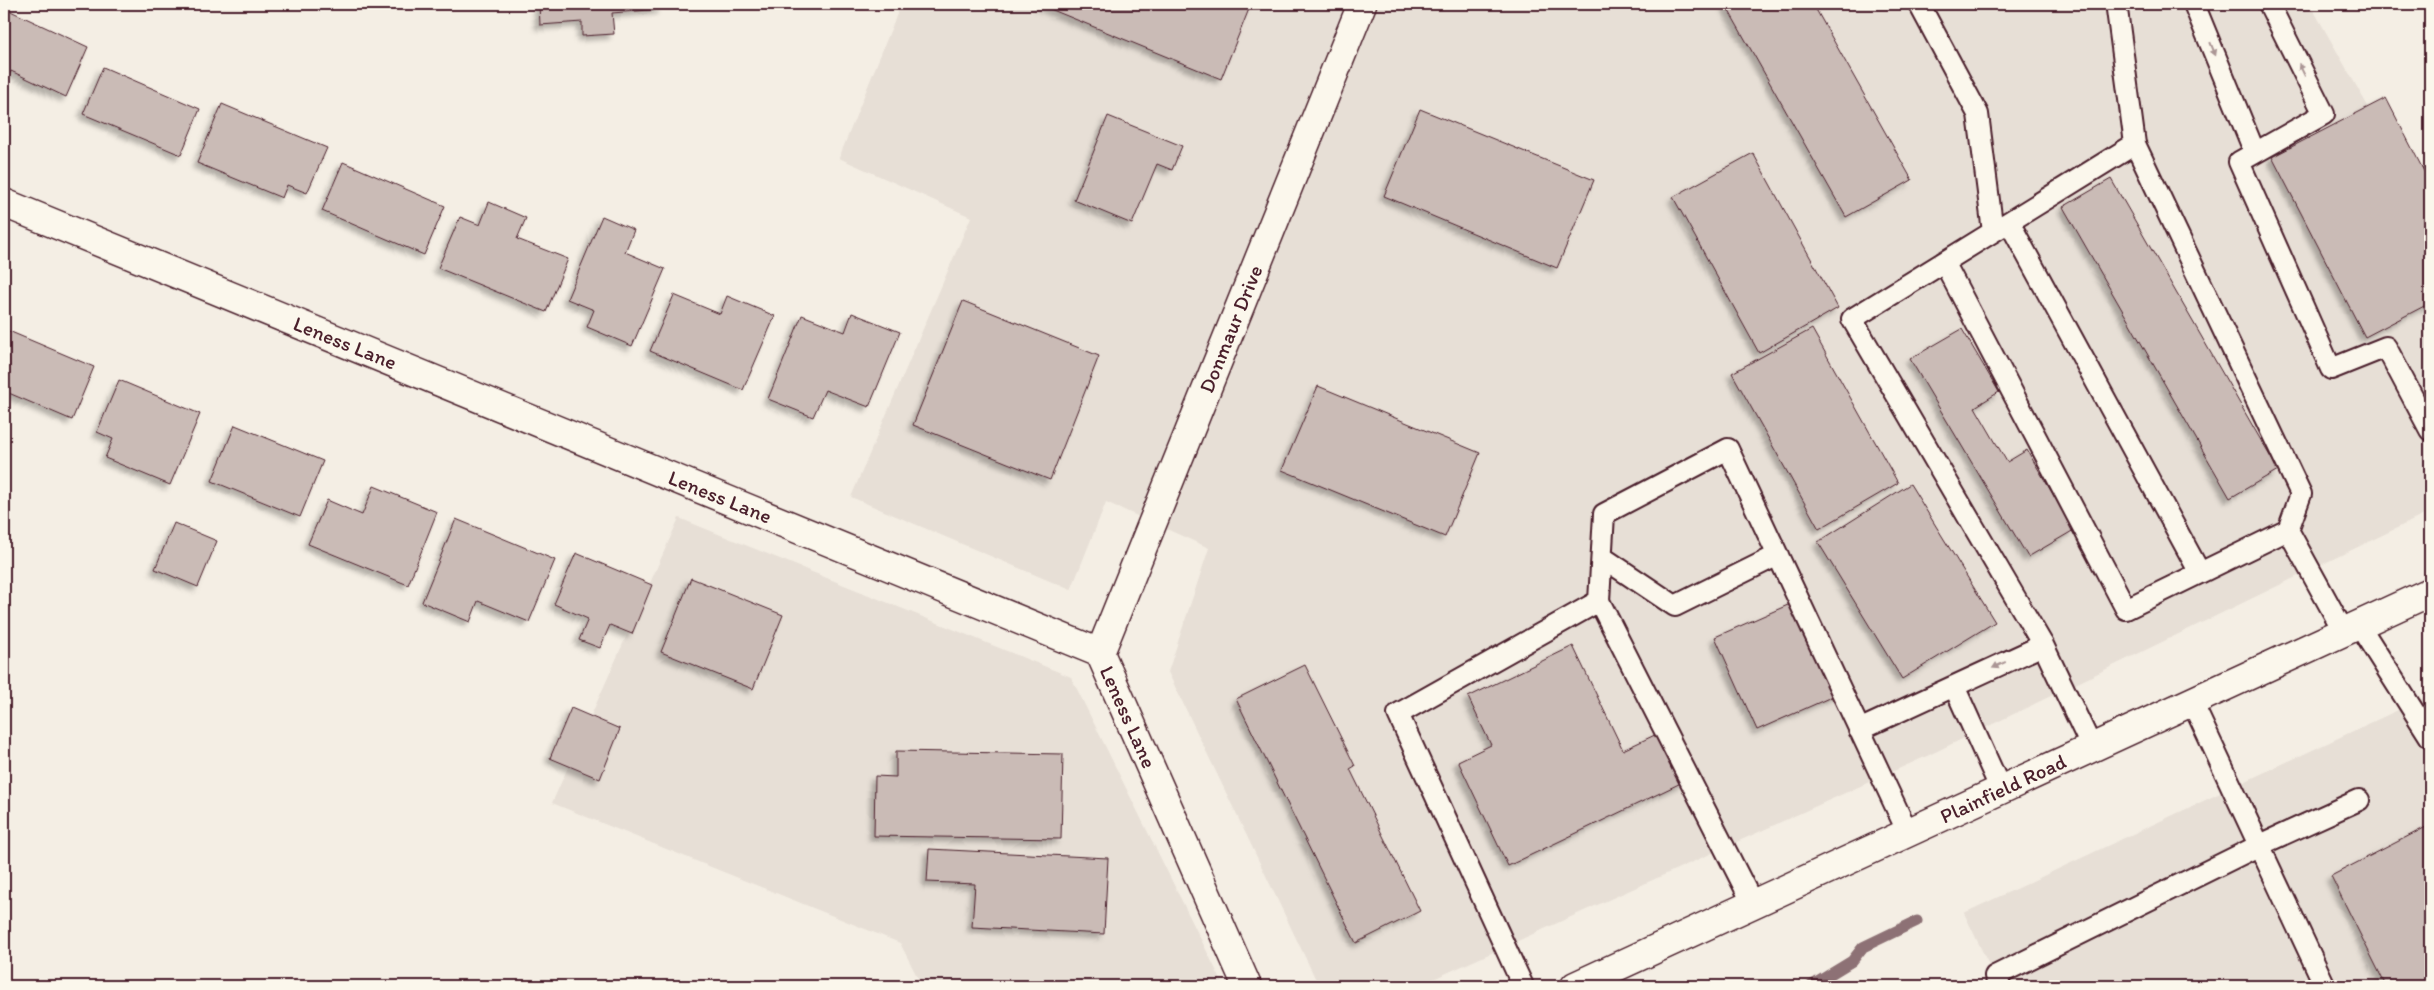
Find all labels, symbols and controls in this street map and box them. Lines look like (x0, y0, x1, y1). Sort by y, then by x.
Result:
one-way arrow (2209, 42, 2217, 56)
one-way arrow (2298, 63, 2306, 77)
street label: Donmaur Drive (1194, 261, 1268, 396)
street label: Leness Lane (290, 310, 401, 375)
street label: Leness Lane (665, 464, 776, 529)
one-way arrow (1992, 661, 2006, 669)
street label: Leness Lane (1095, 662, 1162, 772)
street label: Plainfield Road (1936, 748, 2070, 829)

